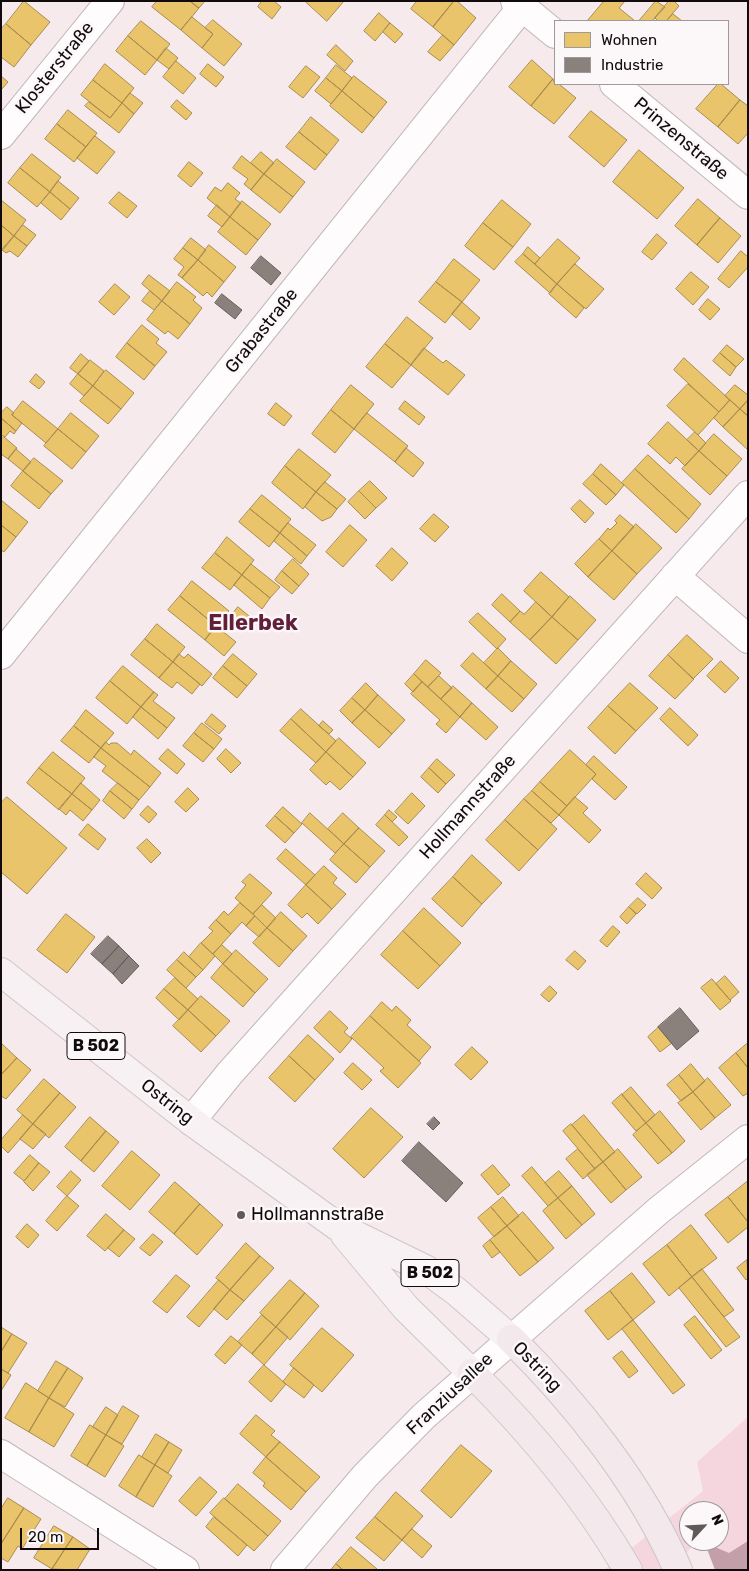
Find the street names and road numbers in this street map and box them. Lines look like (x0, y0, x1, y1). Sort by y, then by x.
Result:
street label: Klosterstraße (11, 18, 99, 118)
street label: Prinzenstraße (629, 93, 733, 185)
street label: Grabastraße (221, 284, 303, 378)
street label: Hollmannstraße (415, 750, 521, 864)
road number: B 502 (67, 1032, 125, 1060)
street label: Ostring (136, 1075, 198, 1129)
road number: B 502 (401, 1260, 459, 1286)
street label: Ostring (508, 1337, 566, 1397)
street label: Franziusallee (402, 1349, 498, 1439)

